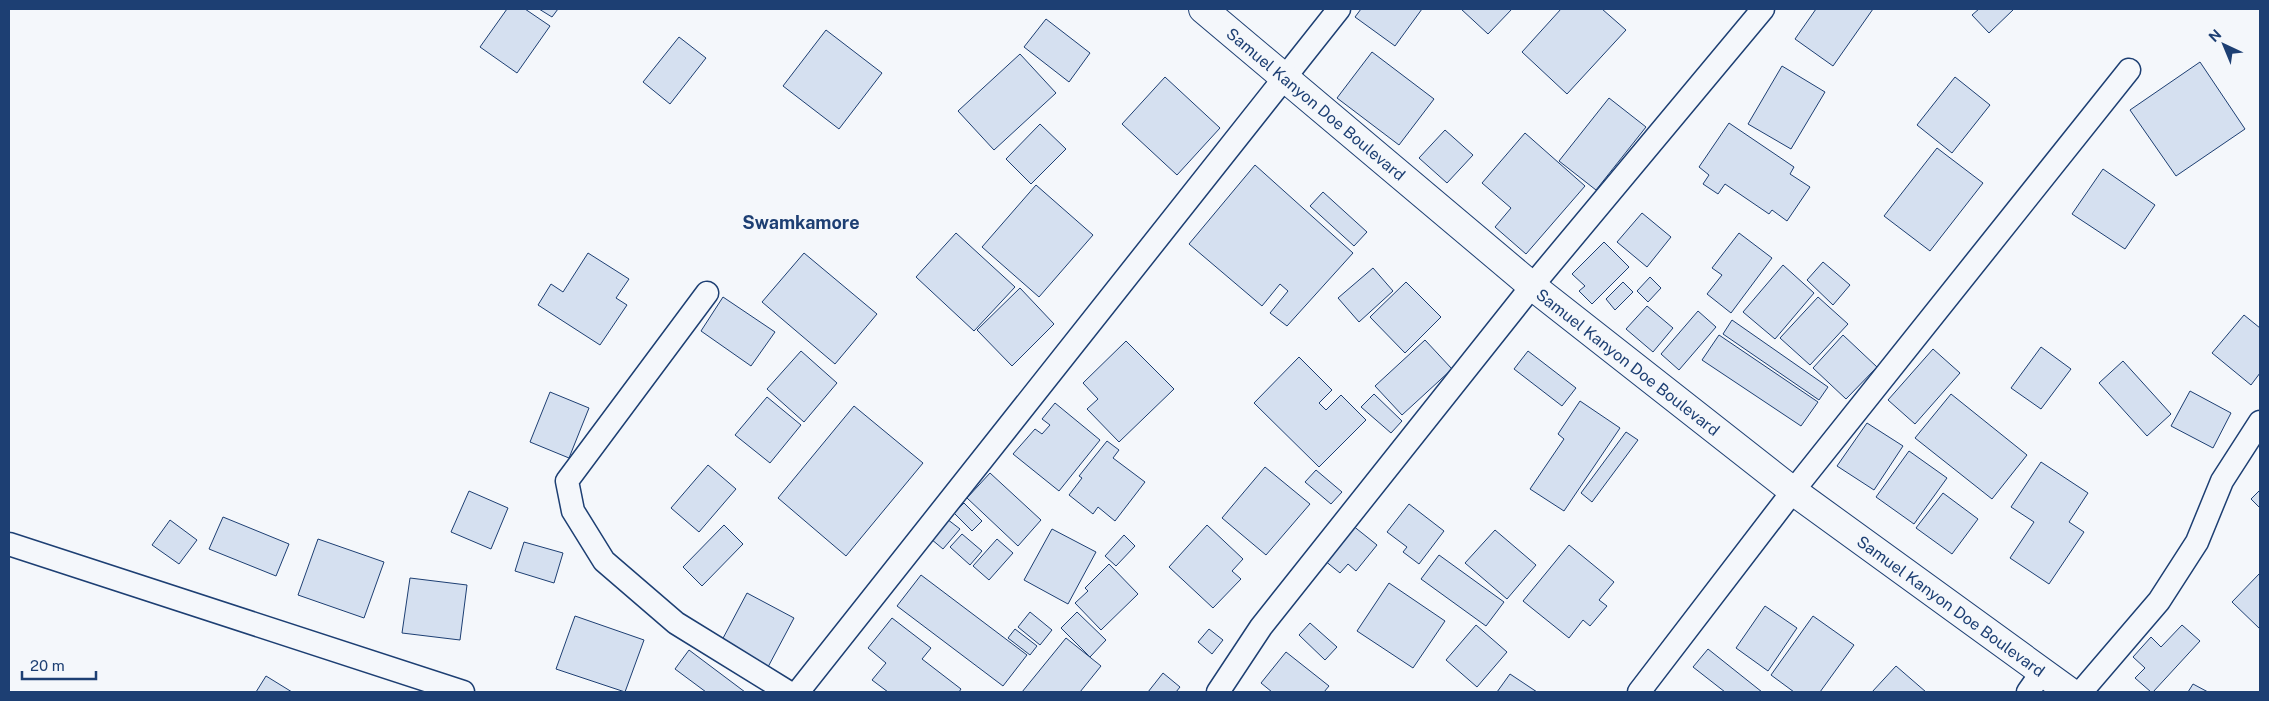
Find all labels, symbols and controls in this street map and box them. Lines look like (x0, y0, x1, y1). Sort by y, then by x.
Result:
north arrow (2199, 20, 2249, 70)
street label: Samuel Kanyon Doe Boulevard (1222, 24, 1409, 185)
text: N (2205, 26, 2224, 45)
district label: Swamkamore (742, 212, 860, 233)
street label: Samuel Kanyon Doe Boulevard (1532, 285, 1723, 440)
street label: Samuel Kanyon Doe Boulevard (1853, 532, 2048, 681)
scale bar (22, 648, 96, 680)
text: 20 m (30, 657, 65, 674)

